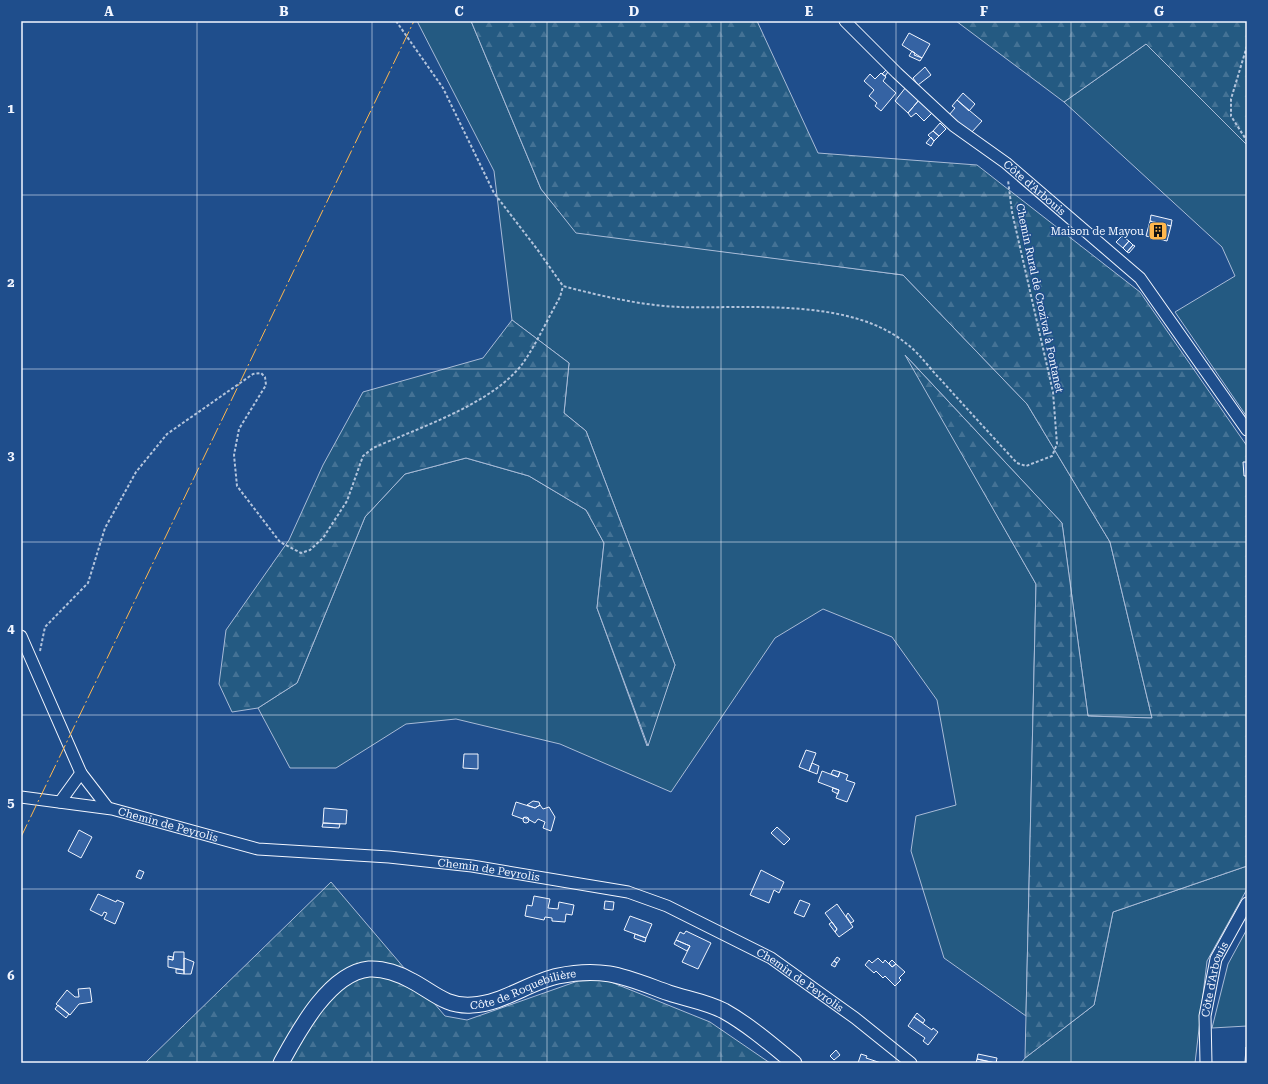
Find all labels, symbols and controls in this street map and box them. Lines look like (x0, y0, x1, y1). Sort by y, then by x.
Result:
text: A (104, 4, 114, 19)
text: B (279, 4, 289, 19)
text: C (454, 4, 464, 19)
text: D (629, 4, 639, 19)
text: E (805, 4, 813, 19)
text: F (980, 4, 988, 19)
text: G (1154, 4, 1164, 19)
text: 1 (7, 101, 15, 116)
street label: Côte d'Arbouis (1001, 158, 1068, 218)
street label: Chemin Rural de Crozival à Fontanet (1013, 202, 1066, 394)
building icon: Maison de Mayou (1147, 220, 1169, 242)
place label: Maison de Mayou (1050, 225, 1144, 238)
text: 2 (7, 275, 15, 290)
text: 3 (7, 448, 15, 463)
text: 4 (7, 621, 15, 636)
text: 5 (7, 795, 15, 810)
street label: Chemin de Peyrolis (117, 805, 219, 845)
street label: Chemin de Peyrolis (437, 856, 541, 884)
street label: Côte d'Arbouis (1199, 940, 1231, 1018)
street label: Chemin de Peyrolis (754, 946, 846, 1015)
street label: Côte de Roquebilière (470, 967, 577, 1012)
text: 6 (7, 968, 15, 983)

